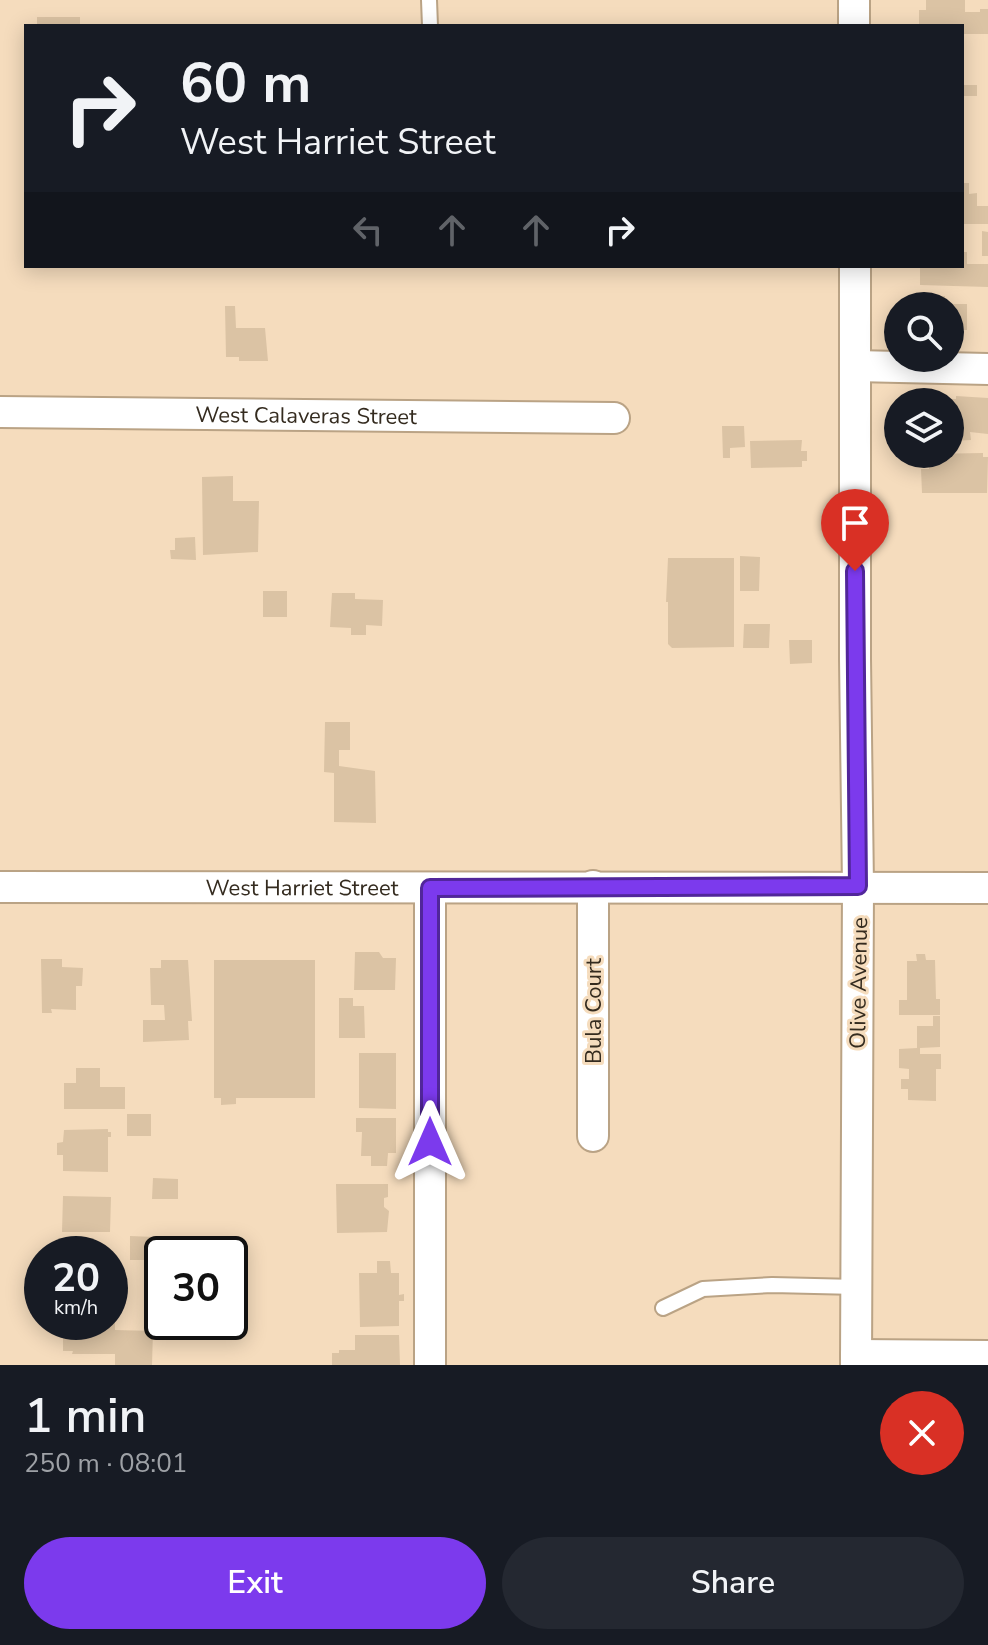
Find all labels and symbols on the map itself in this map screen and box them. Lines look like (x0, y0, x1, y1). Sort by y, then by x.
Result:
street label: West Calaveras Street (195, 400, 417, 432)
pin (821, 489, 889, 571)
street label: West Harriet Street (206, 873, 399, 903)
street label: Olive Avenue (843, 917, 875, 1049)
street label: Bula Court (579, 958, 609, 1064)
position arrow (388, 1100, 472, 1184)
speed limit sign: 30 (144, 1236, 248, 1340)

